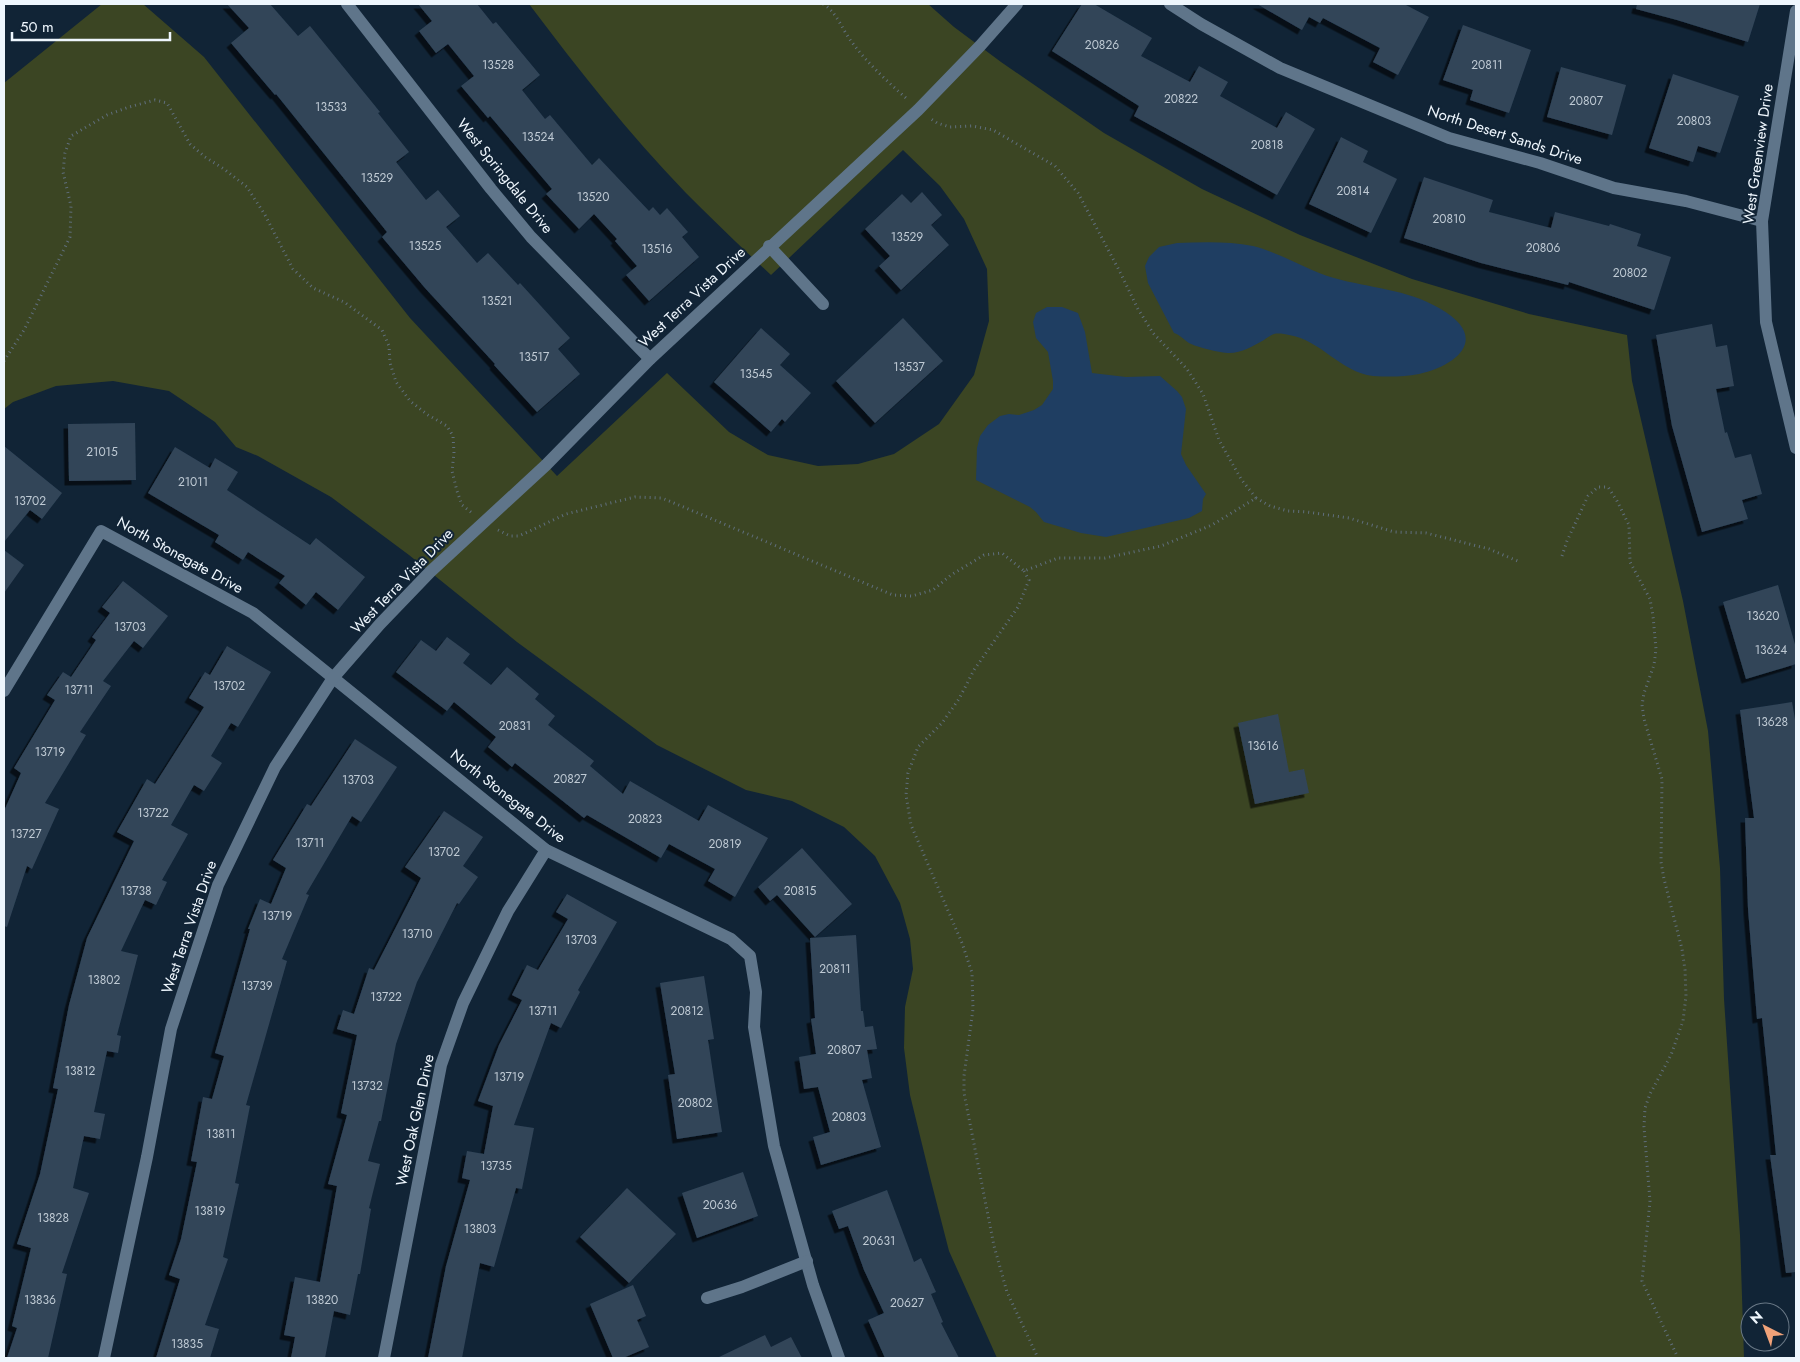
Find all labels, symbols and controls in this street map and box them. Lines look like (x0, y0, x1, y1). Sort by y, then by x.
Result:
scale bar (12, 10, 170, 42)
text: 50 m (20, 16, 54, 38)
house number: 20826 (1085, 36, 1119, 54)
house number: 13528 (482, 56, 514, 74)
house number: 20811 (1471, 56, 1503, 74)
street label: West Greenview Drive (1737, 82, 1779, 226)
house number: 20822 (1164, 90, 1198, 108)
house number: 20807 (1569, 92, 1604, 110)
house number: 13533 (315, 98, 347, 116)
street label: North Desert Sands Drive (1425, 100, 1586, 171)
house number: 20803 (1677, 112, 1712, 130)
street label: West Springdale Drive (452, 114, 559, 239)
house number: 13524 (522, 128, 554, 146)
house number: 20818 (1251, 136, 1283, 154)
house number: 13529 (361, 169, 393, 187)
house number: 20814 (1337, 182, 1369, 200)
house number: 13520 (577, 188, 609, 206)
house number: 20810 (1432, 210, 1466, 228)
house number: 13529 (891, 228, 923, 246)
house number: 13525 (409, 237, 441, 255)
house number: 20806 (1526, 239, 1560, 257)
house number: 13516 (641, 240, 673, 258)
street label: West Terra Vista Drive (634, 241, 751, 353)
house number: 20802 (1613, 264, 1647, 282)
house number: 13521 (482, 292, 512, 310)
house number: 13517 (519, 348, 550, 366)
house number: 13537 (893, 358, 925, 376)
house number: 13545 (740, 365, 772, 383)
house number: 21015 (86, 443, 118, 461)
house number: 21011 (178, 473, 208, 491)
house number: 13702 (14, 492, 46, 510)
street label: North Stonegate Drive (113, 511, 247, 599)
street label: West Terra Vista Drive (346, 523, 458, 639)
house number: 13620 (1747, 607, 1779, 625)
house number: 13703 (114, 618, 146, 636)
house number: 13624 (1755, 641, 1787, 659)
house number: 13702 (213, 677, 245, 695)
house number: 13711 (65, 681, 93, 699)
house number: 13628 (1756, 713, 1788, 731)
house number: 20831 (499, 717, 531, 735)
house number: 13616 (1247, 737, 1279, 755)
house number: 13719 (35, 743, 65, 761)
street label: North Stonegate Drive (445, 744, 571, 848)
house number: 20827 (553, 770, 588, 788)
house number: 13703 (342, 771, 374, 789)
house number: 13722 (137, 804, 169, 822)
house number: 20823 (628, 810, 662, 828)
house number: 13727 (10, 825, 42, 843)
house number: 13711 (296, 834, 324, 852)
house number: 20819 (709, 835, 742, 853)
house number: 13702 (428, 843, 460, 861)
street label: West Terra Vista Drive (156, 857, 222, 996)
house number: 13738 (120, 882, 152, 900)
house number: 20815 (784, 882, 817, 900)
house number: 13719 (262, 907, 292, 925)
house number: 13710 (402, 925, 432, 943)
house number: 13703 (565, 931, 597, 949)
house number: 20811 (819, 960, 851, 978)
house number: 13802 (88, 971, 120, 989)
house number: 13739 (241, 977, 273, 995)
house number: 13722 (370, 988, 402, 1006)
house number: 13711 (529, 1002, 557, 1020)
house number: 20812 (671, 1002, 704, 1020)
house number: 20807 (827, 1041, 862, 1059)
street label: West Oak Glen Drive (390, 1052, 440, 1188)
house number: 13812 (65, 1062, 96, 1080)
house number: 13719 (494, 1068, 524, 1086)
house number: 13732 (351, 1077, 383, 1095)
house number: 20802 (678, 1094, 712, 1112)
house number: 20803 (832, 1108, 867, 1126)
house number: 13811 (206, 1125, 236, 1143)
house number: 13735 (480, 1157, 512, 1175)
house number: 20636 (703, 1196, 737, 1214)
house number: 13819 (195, 1202, 225, 1220)
house number: 13828 (37, 1209, 69, 1227)
house number: 13803 (464, 1220, 497, 1238)
house number: 20631 (863, 1232, 895, 1250)
house number: 13836 (24, 1291, 56, 1309)
house number: 13820 (306, 1291, 338, 1309)
house number: 20627 (890, 1294, 925, 1312)
north arrow (1740, 1302, 1790, 1352)
text: N (1745, 1306, 1767, 1328)
house number: 13835 (171, 1335, 203, 1353)

